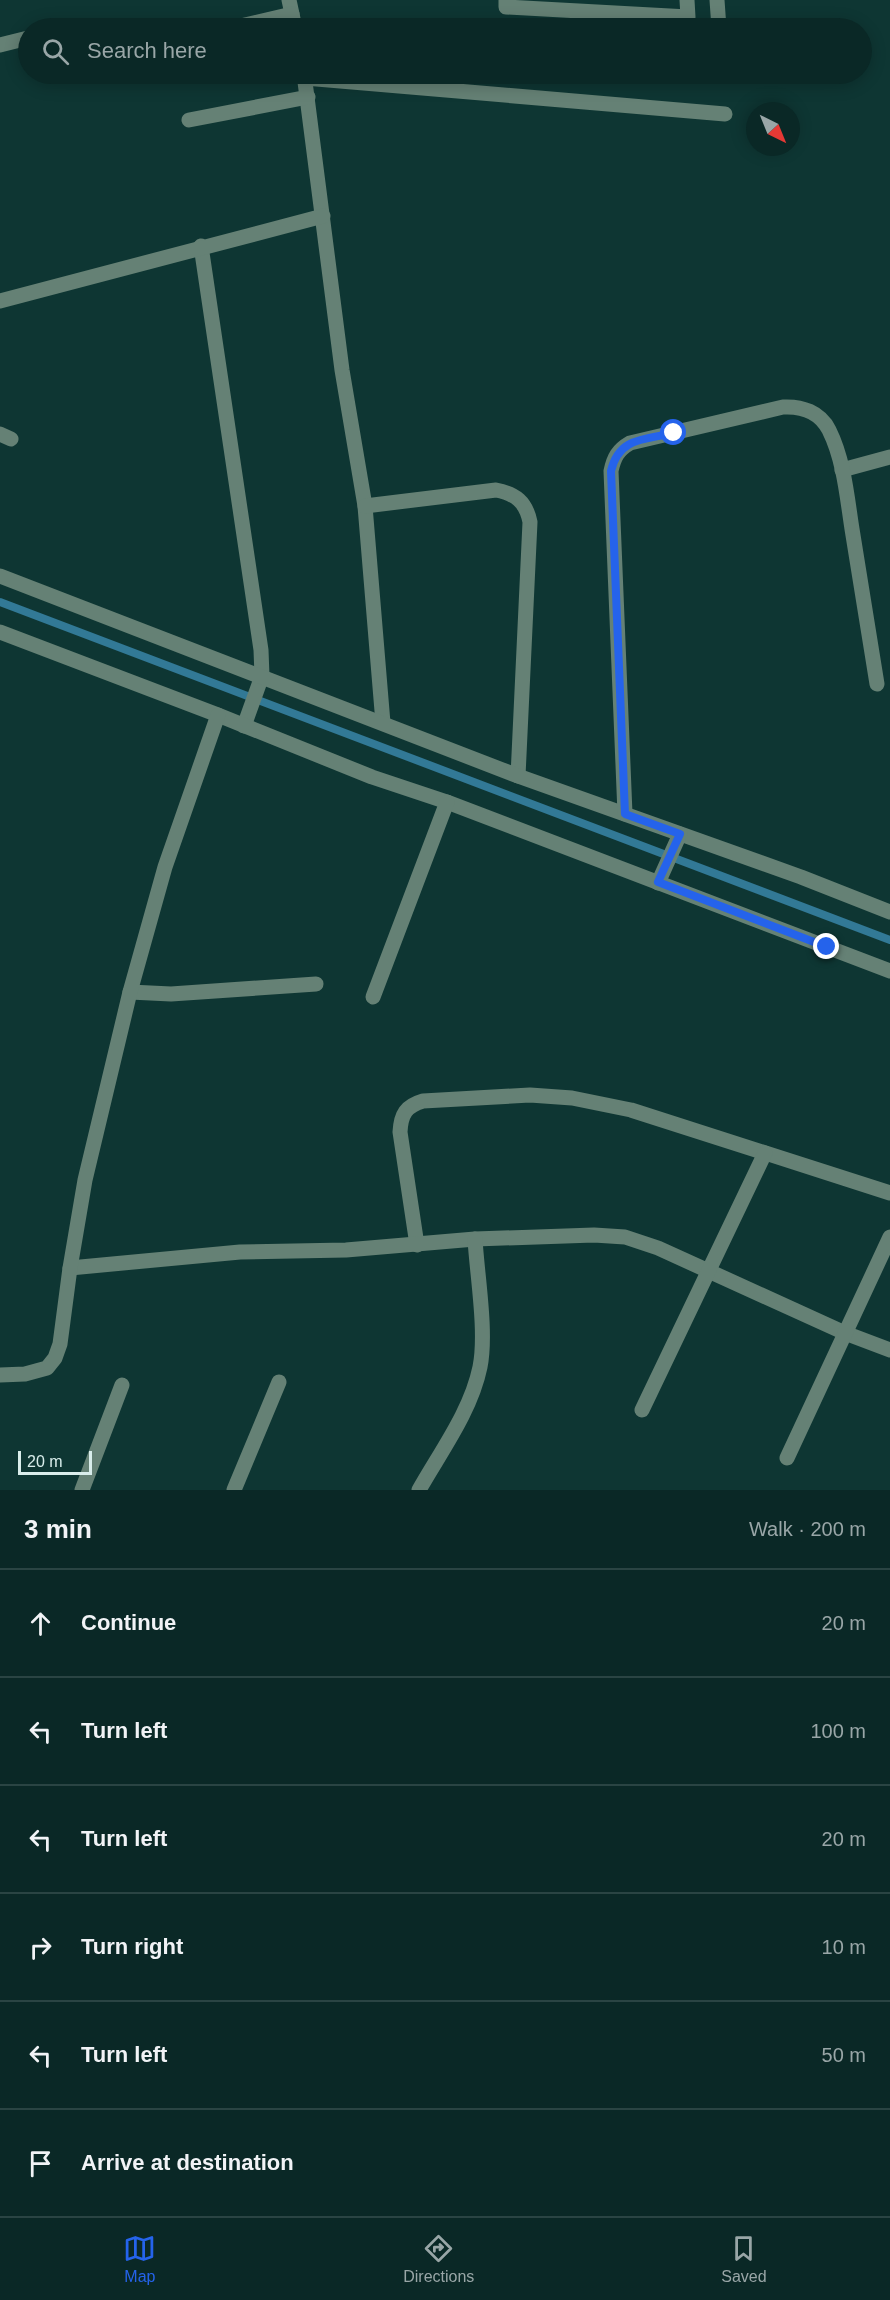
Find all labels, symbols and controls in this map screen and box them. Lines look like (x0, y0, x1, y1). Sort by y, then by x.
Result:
search box (18, 18, 872, 84)
icon: search (39, 35, 72, 68)
text: Search here (87, 38, 207, 63)
north arrow (746, 102, 800, 156)
route start (660, 419, 686, 445)
route end (813, 933, 839, 959)
scale bar (18, 1448, 92, 1476)
text: 20 m (27, 1453, 63, 1470)
text: 3 min (24, 1514, 92, 1544)
text: Walk · 200 m (749, 1518, 866, 1540)
icon: ahead (24, 1607, 57, 1640)
text: Continue (81, 1610, 176, 1635)
text: 20 m (822, 1612, 866, 1634)
icon: left (24, 1715, 57, 1748)
text: Turn left (81, 1718, 167, 1743)
text: 100 m (810, 1720, 866, 1742)
icon: left (24, 1823, 57, 1856)
text: Turn left (81, 1826, 167, 1851)
text: 20 m (822, 1828, 866, 1850)
icon: right (24, 1931, 57, 1964)
text: Turn right (81, 1934, 183, 1959)
text: 10 m (822, 1936, 866, 1958)
icon: left (24, 2039, 57, 2072)
text: Turn left (81, 2042, 167, 2067)
text: 50 m (822, 2044, 866, 2066)
icon: arrive (24, 2147, 57, 2180)
text: Arrive at destination (81, 2150, 294, 2175)
tab: Map (123, 2232, 156, 2286)
tab: Directions (403, 2232, 474, 2286)
tab: Saved (721, 2232, 767, 2286)

